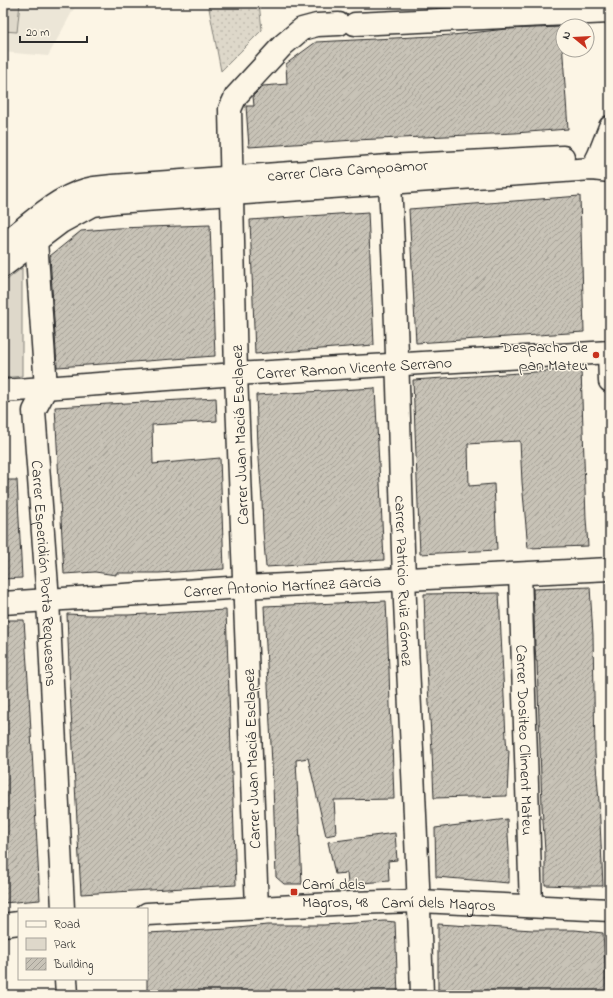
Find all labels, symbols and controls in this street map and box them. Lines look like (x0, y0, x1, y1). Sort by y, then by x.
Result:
scale bar (20, 18, 87, 44)
north arrow (555, 18, 595, 58)
text: 20 m (26, 24, 49, 42)
text: N (558, 29, 575, 41)
street label: carrer Clara Campoamor (267, 154, 429, 189)
place label: Despacho de pan Mateu (499, 336, 589, 378)
street label: Carrer Juan Maciá Esclapez (226, 344, 256, 525)
marker: Despacho de pan Mateu (591, 350, 601, 360)
street label: Carrer Ramon Vicente Serrano (256, 351, 453, 387)
street label: Carrer Esperidión Porta Requesens (24, 459, 62, 687)
street label: carrer Patricio Ruiz Gómez (387, 495, 418, 667)
street label: Carrer Antonio Martínez García (183, 570, 382, 605)
street label: Carrer Dositeo Climent Mateu (508, 644, 539, 836)
street label: Carrer Juan Maciá Esclapez (238, 668, 268, 849)
place label: Camí dels Magros, 48 (302, 873, 368, 915)
marker: Camí dels Magros, 48 (289, 887, 299, 897)
street label: Camí dels Magros (381, 891, 496, 919)
legend (18, 908, 148, 980)
text: Road (54, 916, 80, 934)
text: Park (54, 936, 76, 954)
text: Building (53, 956, 93, 975)

